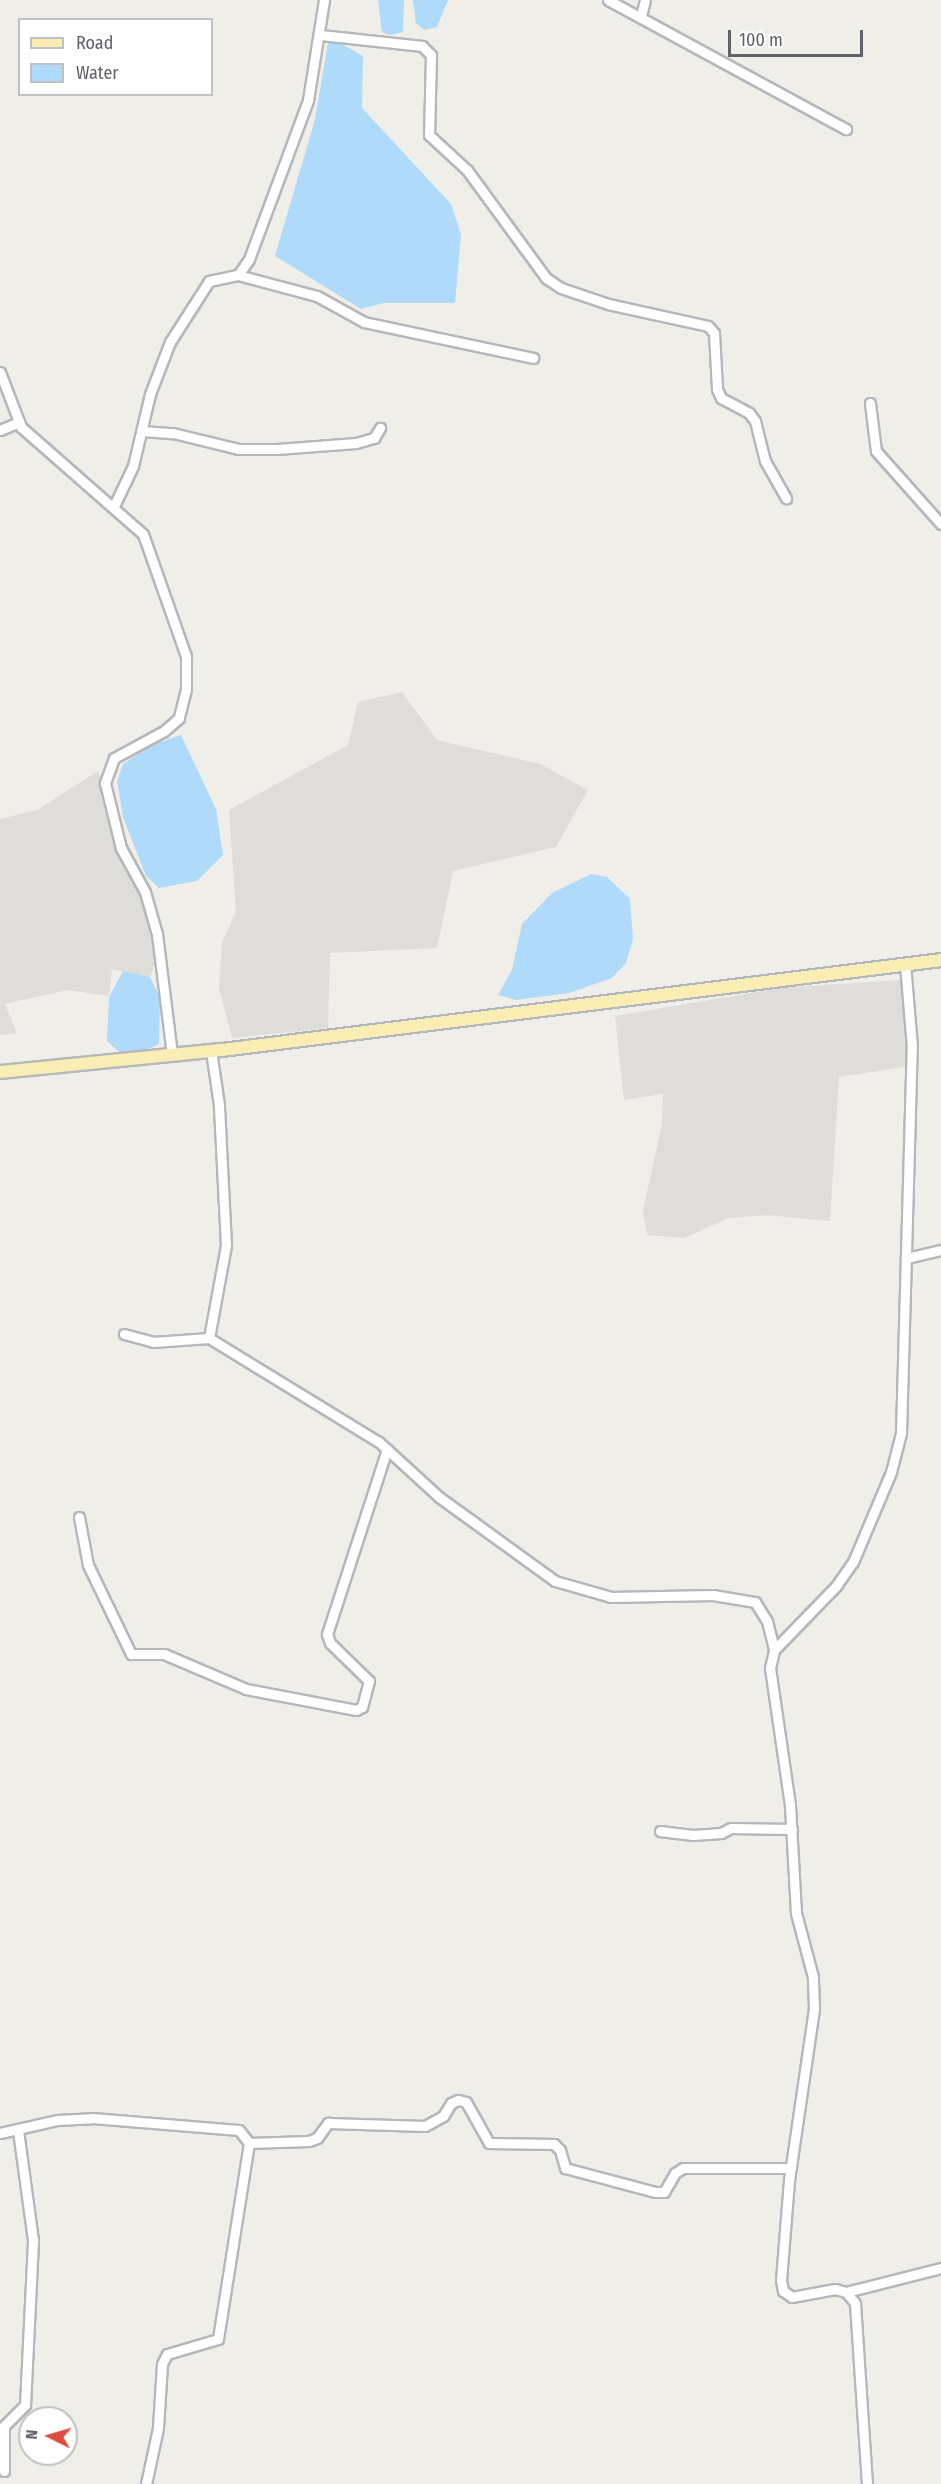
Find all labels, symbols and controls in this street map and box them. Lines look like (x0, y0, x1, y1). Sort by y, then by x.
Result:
legend (18, 18, 213, 96)
scale bar (731, 18, 866, 56)
text: 100 m (739, 29, 783, 51)
text: Road (76, 32, 113, 54)
text: Water (76, 62, 119, 84)
north arrow (18, 2406, 78, 2466)
text: N (22, 2429, 41, 2440)

